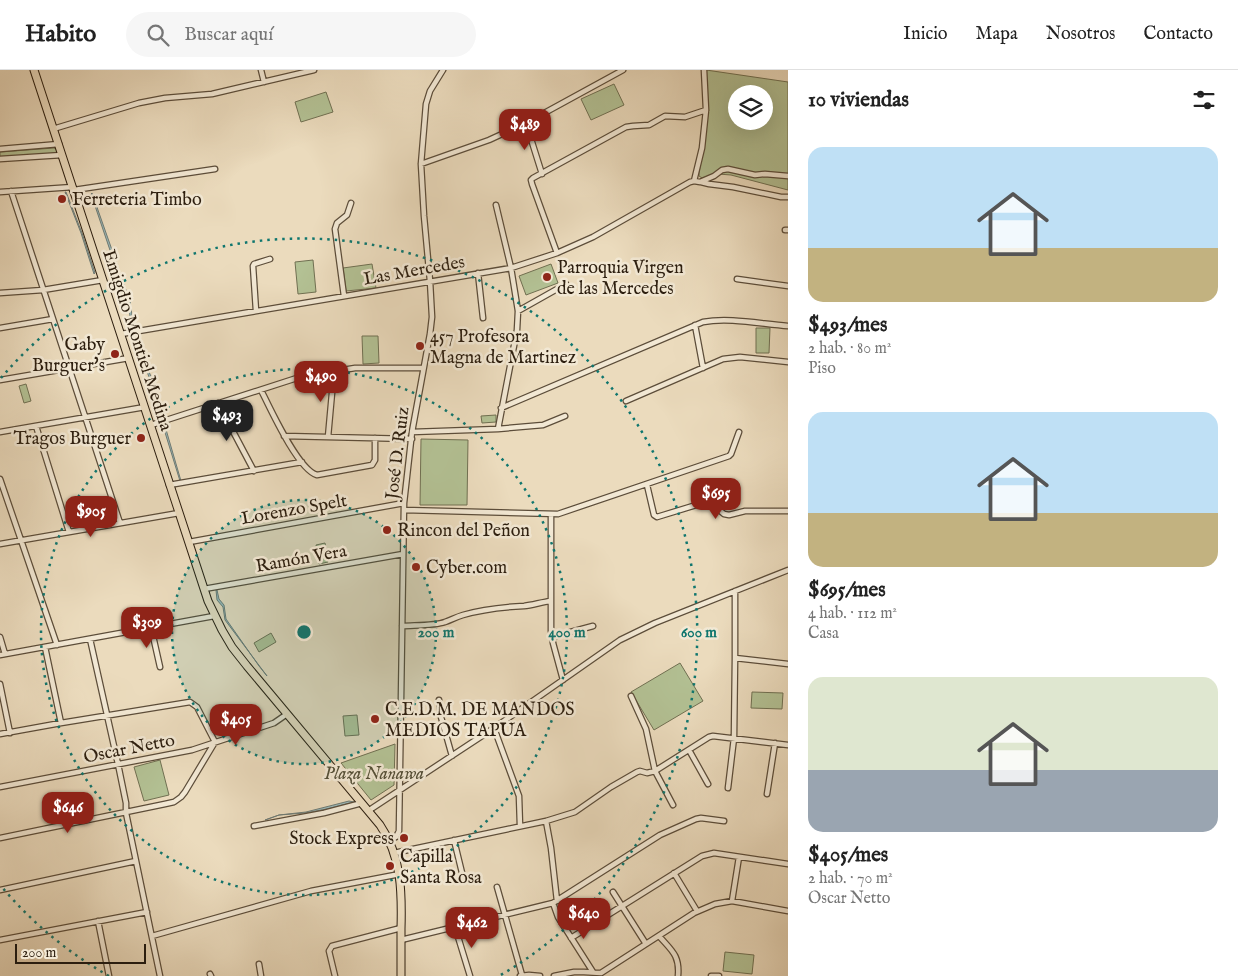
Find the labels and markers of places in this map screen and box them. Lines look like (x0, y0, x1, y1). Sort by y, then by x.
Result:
pin: $489 (495, 108, 555, 151)
place label: Ferreteria Timbo (72, 189, 202, 212)
marker: Ferreteria Timbo (56, 193, 68, 205)
place label: Parroquia Virgen de las Mercedes (557, 257, 684, 301)
marker: Parroquia Virgen de las Mercedes (541, 271, 553, 283)
place label: 457 Profesora Magna de Martinez (430, 326, 576, 370)
place label: Gaby Burguer's (32, 334, 105, 378)
marker: 457 Profesora Magna de Martinez (414, 340, 426, 352)
marker: Gaby Burguer's (109, 348, 121, 360)
pin: $490 (291, 360, 351, 403)
pin: $493 (197, 400, 257, 442)
place label: Tragos Burguer (13, 428, 131, 451)
marker: Tragos Burguer (135, 432, 147, 444)
pin: $695 (686, 478, 746, 520)
pin: $905 (61, 496, 121, 538)
place label: Rincon del Peñon (397, 520, 530, 543)
marker: Rincon del Peñon (381, 524, 393, 536)
place label: Cyber.com (426, 557, 507, 580)
marker: Cyber.com (410, 561, 422, 573)
pin: $309 (117, 606, 177, 649)
centre of rings (295, 623, 313, 641)
place label: C.E.D.M. DE MANDOS MEDIOS TAPUA (385, 699, 575, 743)
pin: $405 (206, 704, 266, 746)
marker: C.E.D.M. DE MANDOS MEDIOS TAPUA (369, 713, 381, 725)
pin: $646 (38, 792, 98, 834)
place label: Stock Express (289, 828, 394, 851)
marker: Stock Express (398, 832, 410, 844)
place label: Capilla Santa Rosa (400, 846, 482, 890)
marker: Capilla Santa Rosa (384, 860, 396, 872)
pin: $640 (554, 898, 614, 940)
pin: $462 (442, 906, 502, 949)

